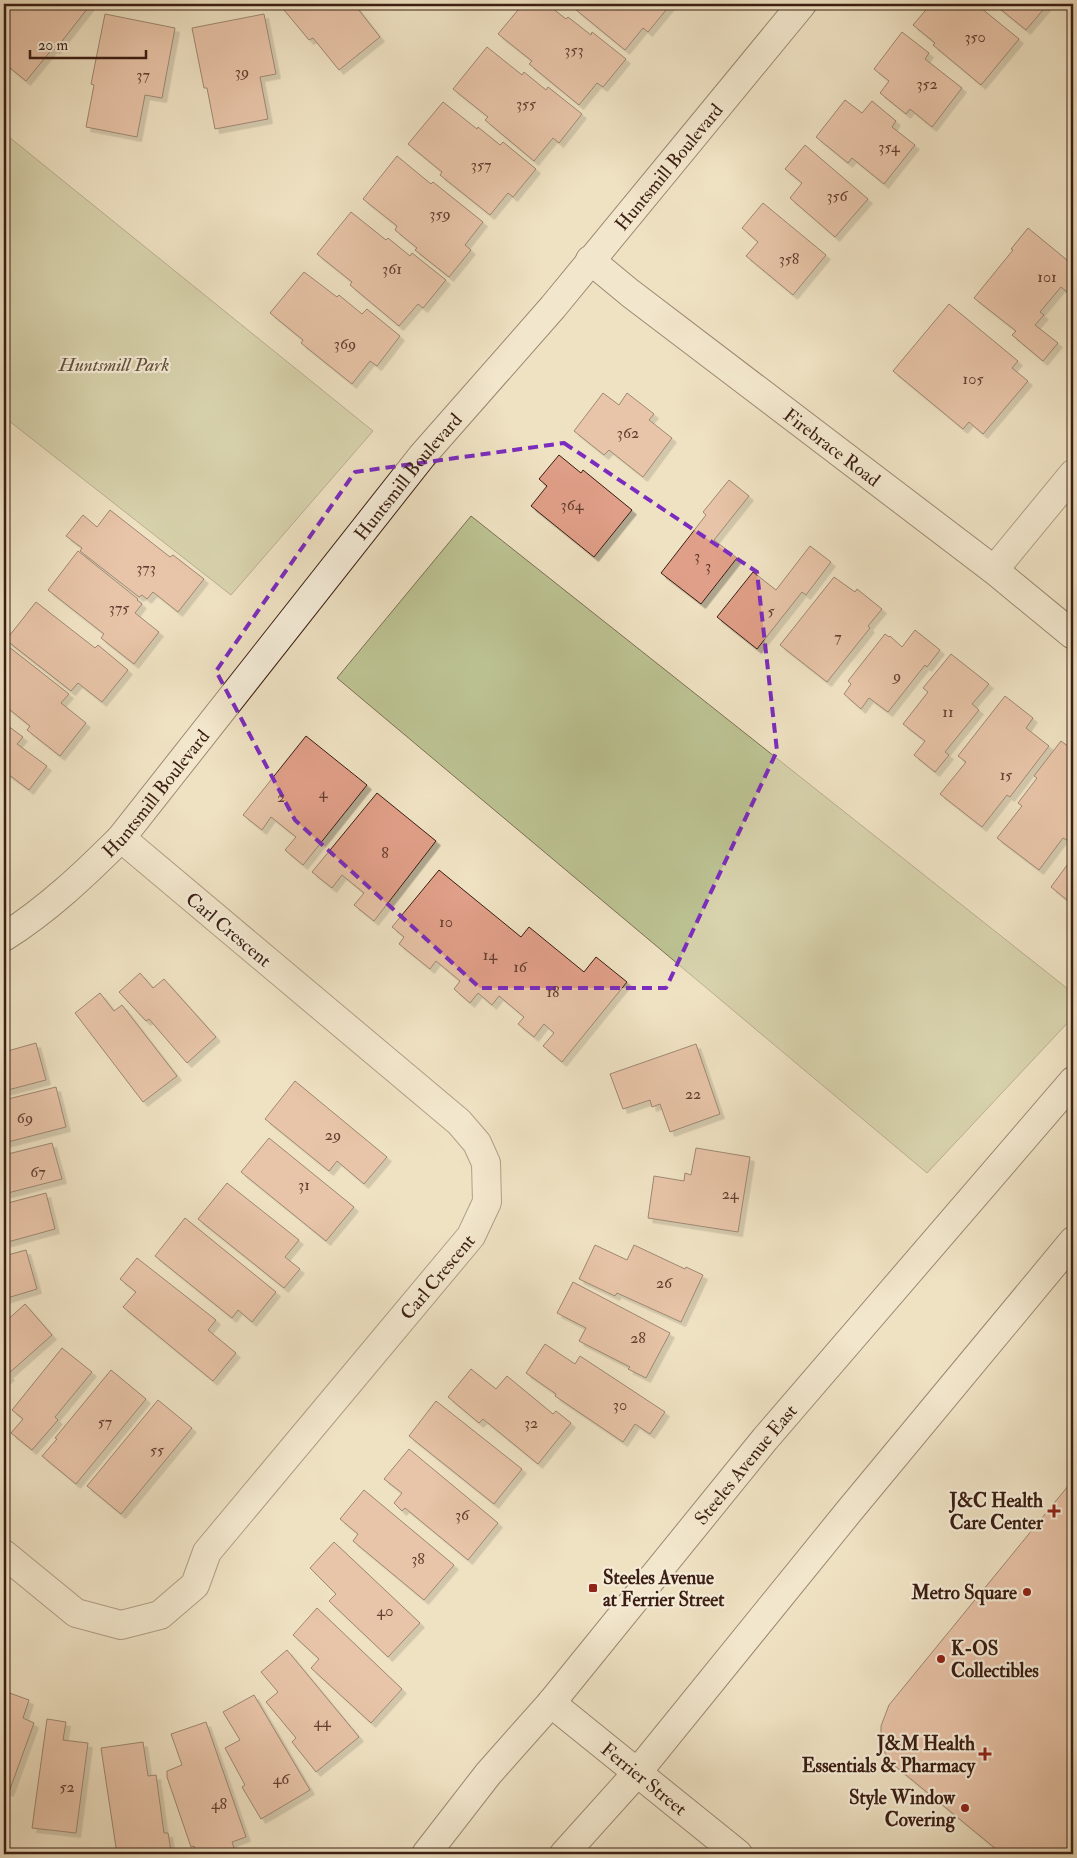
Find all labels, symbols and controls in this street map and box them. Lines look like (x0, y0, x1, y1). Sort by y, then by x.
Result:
house number: 350 (964, 27, 986, 47)
scale bar (30, 28, 146, 60)
text: 20 m (38, 36, 68, 55)
house number: 353 (564, 40, 584, 60)
house number: 39 (235, 62, 249, 82)
house number: 37 (136, 65, 150, 85)
house number: 352 (916, 74, 938, 94)
house number: 355 (516, 94, 536, 114)
street label: Huntsmill Boulevard (610, 98, 729, 236)
house number: 354 (878, 137, 901, 157)
house number: 357 (471, 155, 492, 175)
house number: 356 (826, 186, 849, 206)
house number: 359 (429, 204, 451, 224)
house number: 358 (779, 249, 800, 269)
house number: 361 (382, 259, 402, 279)
house number: 101 (1037, 267, 1057, 287)
house number: 369 (334, 334, 356, 354)
park label: Huntsmill Park (58, 353, 169, 377)
house number: 105 (963, 369, 983, 389)
street label: Firebrace Road (778, 403, 885, 493)
street label: Huntsmill Boulevard (349, 408, 468, 546)
house number: 362 (617, 423, 639, 443)
house number: 364 (561, 495, 585, 515)
house number: 3 (694, 546, 700, 566)
house number: 3 (705, 556, 711, 576)
house number: 373 (136, 558, 156, 578)
house number: 375 (109, 598, 129, 618)
house number: 5 (767, 601, 775, 621)
house number: 7 (834, 627, 842, 647)
house number: 9 (892, 666, 901, 686)
house number: 11 (942, 702, 954, 722)
street label: Huntsmill Boulevard (97, 724, 215, 863)
house number: 15 (1000, 765, 1012, 785)
house number: 4 (319, 783, 329, 803)
house number: 2 (277, 787, 285, 807)
house number: 8 (381, 843, 389, 863)
street label: Carl Crescent (181, 887, 276, 972)
house number: 10 (439, 912, 453, 932)
house number: 14 (483, 945, 499, 965)
house number: 16 (513, 957, 528, 977)
house number: 18 (546, 982, 560, 1002)
house number: 22 (685, 1084, 701, 1104)
house number: 69 (17, 1108, 33, 1128)
house number: 29 (325, 1125, 341, 1145)
house number: 67 (30, 1162, 46, 1182)
house number: 31 (298, 1175, 310, 1195)
house number: 24 (722, 1184, 740, 1204)
street label: Carl Crescent (395, 1230, 480, 1325)
house number: 26 (656, 1273, 673, 1293)
house number: 28 (630, 1328, 646, 1348)
house number: 30 (613, 1395, 627, 1415)
street label: Steeles Avenue East (689, 1400, 803, 1530)
house number: 57 (98, 1412, 113, 1432)
house number: 32 (524, 1413, 538, 1433)
house number: 55 (150, 1440, 164, 1460)
place label: J&C Health Care Center (948, 1489, 1044, 1535)
marker: J&C Health Care Center (1047, 1504, 1061, 1518)
house number: 36 (455, 1505, 470, 1525)
house number: 38 (411, 1549, 425, 1569)
place label: Steeles Avenue at Ferrier Street (603, 1566, 725, 1612)
place label: Metro Square (911, 1581, 1017, 1606)
marker: Steeles Avenue at Ferrier Street (587, 1582, 599, 1594)
marker: Metro Square (1021, 1586, 1033, 1598)
house number: 40 (377, 1601, 393, 1621)
place label: K-OS Collectibles (951, 1637, 1039, 1683)
marker: K-OS Collectibles (935, 1653, 947, 1665)
house number: 44 (313, 1712, 332, 1732)
place label: J&M Health Essentials & Pharmacy (802, 1732, 976, 1779)
street label: Ferrier Street (596, 1737, 692, 1821)
marker: J&M Health Essentials & Pharmacy (979, 1748, 991, 1760)
house number: 46 (273, 1769, 290, 1789)
house number: 52 (59, 1777, 75, 1797)
place label: Style Window Covering (849, 1786, 956, 1833)
house number: 48 (211, 1794, 228, 1814)
marker: Style Window Covering (959, 1802, 971, 1814)

